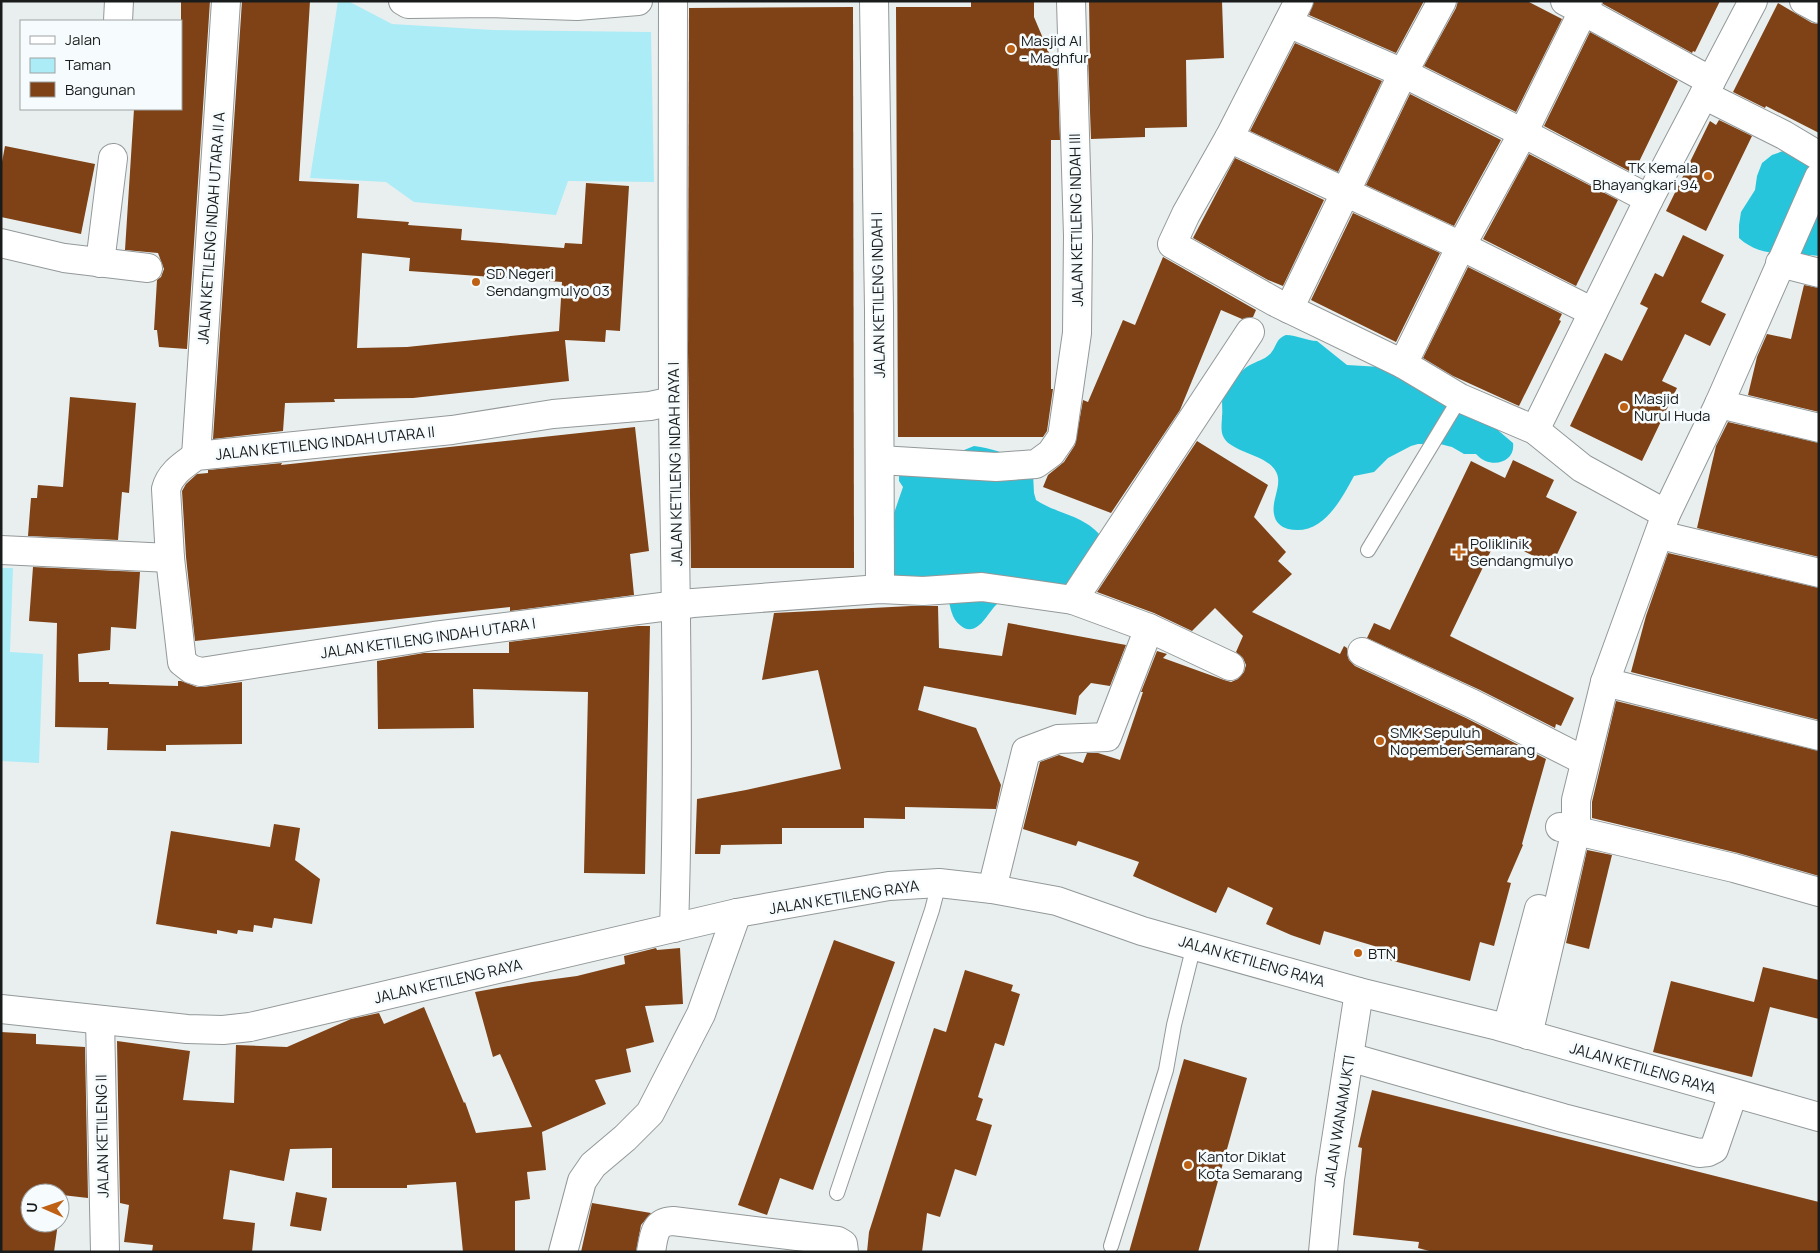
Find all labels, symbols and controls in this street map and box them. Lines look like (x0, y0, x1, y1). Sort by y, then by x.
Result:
legend (20, 20, 182, 110)
text: Jalan (65, 29, 101, 50)
place label: Masjid Al - Maghfur (1021, 30, 1089, 68)
marker: Masjid Al - Maghfur (1005, 43, 1017, 55)
text: Taman (65, 54, 111, 75)
text: Bangunan (65, 79, 135, 100)
street label: JALAN KETILENG INDAH UTARA II A (192, 111, 230, 345)
street label: JALAN KETILENG INDAH III (1064, 133, 1088, 307)
place label: TK Kemala Bhayangkari 94 (1592, 157, 1698, 195)
marker: TK Kemala Bhayangkari 94 (1702, 170, 1714, 182)
street label: JALAN KETILENG INDAH I (866, 212, 890, 378)
place label: SD Negeri Sendangmulyo 03 (486, 263, 610, 301)
marker: SD Negeri Sendangmulyo 03 (470, 276, 482, 288)
street label: JALAN KETILENG INDAH RAYA I (663, 362, 687, 566)
place label: Masjid Nurul Huda (1634, 388, 1710, 426)
marker: Masjid Nurul Huda (1618, 401, 1630, 413)
street label: JALAN KETILENG INDAH UTARA II (214, 421, 436, 465)
place label: Poliklinik Sendangmulyo (1470, 533, 1573, 571)
marker: Poliklinik Sendangmulyo (1452, 545, 1466, 559)
street label: JALAN KETILENG INDAH UTARA I (319, 613, 537, 663)
place label: SMK Sepuluh Nopember Semarang (1390, 722, 1535, 760)
marker: SMK Sepuluh Nopember Semarang (1374, 735, 1386, 747)
street label: JALAN KETILENG RAYA (768, 875, 921, 919)
street label: JALAN KETILENG RAYA (1176, 930, 1328, 992)
place label: BTN (1368, 943, 1396, 964)
marker: BTN (1352, 947, 1364, 959)
street label: JALAN KETILENG RAYA (372, 954, 525, 1008)
street label: JALAN KETILENG RAYA (1567, 1037, 1719, 1099)
street label: JALAN WANAMUKTI (1318, 1054, 1360, 1188)
street label: JALAN KETILENG II (90, 1074, 114, 1198)
place label: Kantor Diklat Kota Semarang (1198, 1146, 1303, 1184)
marker: Kantor Diklat Kota Semarang (1182, 1159, 1194, 1171)
north arrow (20, 1183, 70, 1233)
text: U (22, 1202, 41, 1213)

